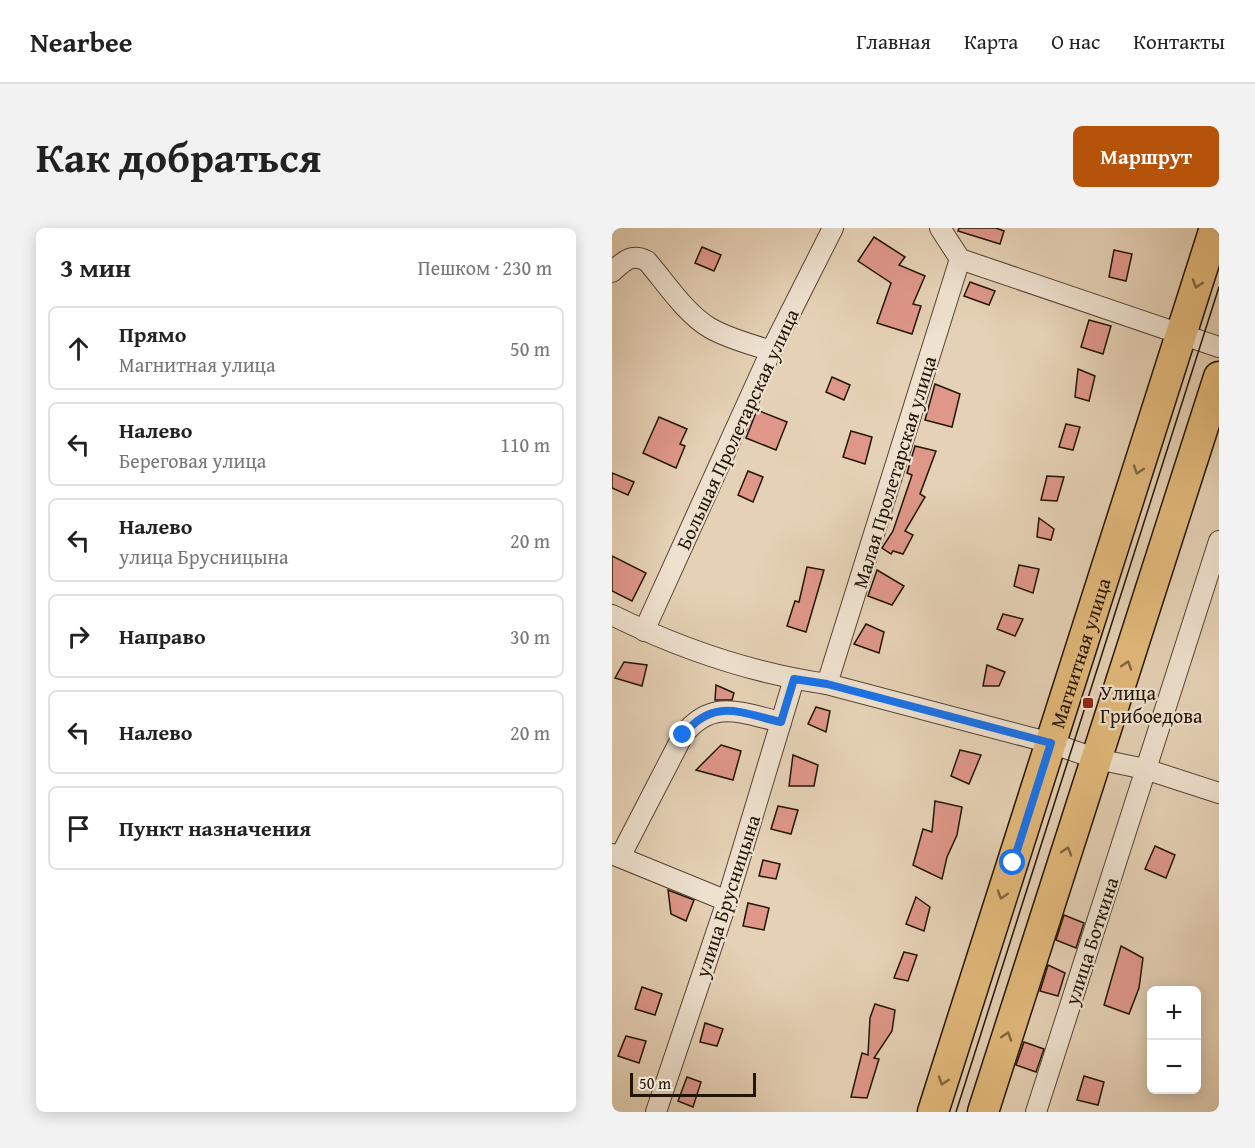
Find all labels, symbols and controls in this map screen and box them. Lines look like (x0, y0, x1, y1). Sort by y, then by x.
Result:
text: Nearbee (30, 21, 133, 62)
text: Главная (856, 26, 931, 57)
text: Карта (964, 26, 1018, 57)
text: О нас (1051, 26, 1100, 57)
text: Контакты (1133, 26, 1225, 57)
text: Как добраться (36, 126, 321, 187)
button: Маршрут (1073, 126, 1219, 187)
text: 3 мин (60, 248, 131, 287)
text: Пешком · 230 m (418, 253, 552, 282)
one-way arrow (1192, 278, 1204, 289)
street label: Большая Пролетарская улица (668, 303, 806, 554)
text: Прямо (119, 318, 186, 350)
icon: ahead (62, 332, 95, 365)
text: 50 m (510, 334, 550, 363)
text: Магнитная улица (119, 350, 275, 379)
street label: Малая Пролетарская улица (845, 352, 943, 592)
text: Налево (119, 414, 192, 446)
icon: left (62, 428, 95, 461)
text: 110 m (500, 430, 550, 459)
text: Береговая улица (119, 446, 266, 475)
one-way arrow (1133, 464, 1145, 475)
text: Налево (119, 510, 192, 542)
icon: left (62, 524, 95, 557)
text: 20 m (510, 526, 550, 555)
text: улица Брусницына (119, 542, 289, 571)
street label: Магнитная улица (1042, 573, 1117, 732)
icon: right (62, 620, 95, 653)
text: Направо (119, 620, 206, 652)
text: 30 m (510, 622, 550, 651)
one-way arrow (1120, 660, 1132, 671)
place label: Улица Грибоедова (1100, 678, 1203, 730)
marker: Улица Грибоедова (1081, 696, 1095, 710)
icon: left (62, 716, 95, 749)
text: Налево (119, 716, 192, 748)
text: 20 m (510, 718, 550, 747)
route end (669, 721, 695, 747)
street label: улица Брусницына (687, 810, 767, 982)
icon: arrive (62, 812, 95, 845)
text: Пункт назначения (119, 812, 311, 844)
one-way arrow (1060, 846, 1072, 857)
route start (999, 849, 1025, 875)
street label: улица Боткина (1056, 873, 1125, 1010)
one-way arrow (997, 889, 1009, 900)
map controls (1147, 986, 1201, 1094)
button: + (1147, 986, 1201, 1040)
one-way arrow (1000, 1031, 1012, 1042)
button: − (1147, 1040, 1201, 1094)
scale bar (630, 1070, 756, 1098)
text: 50 m (639, 1071, 671, 1095)
one-way arrow (937, 1075, 950, 1086)

